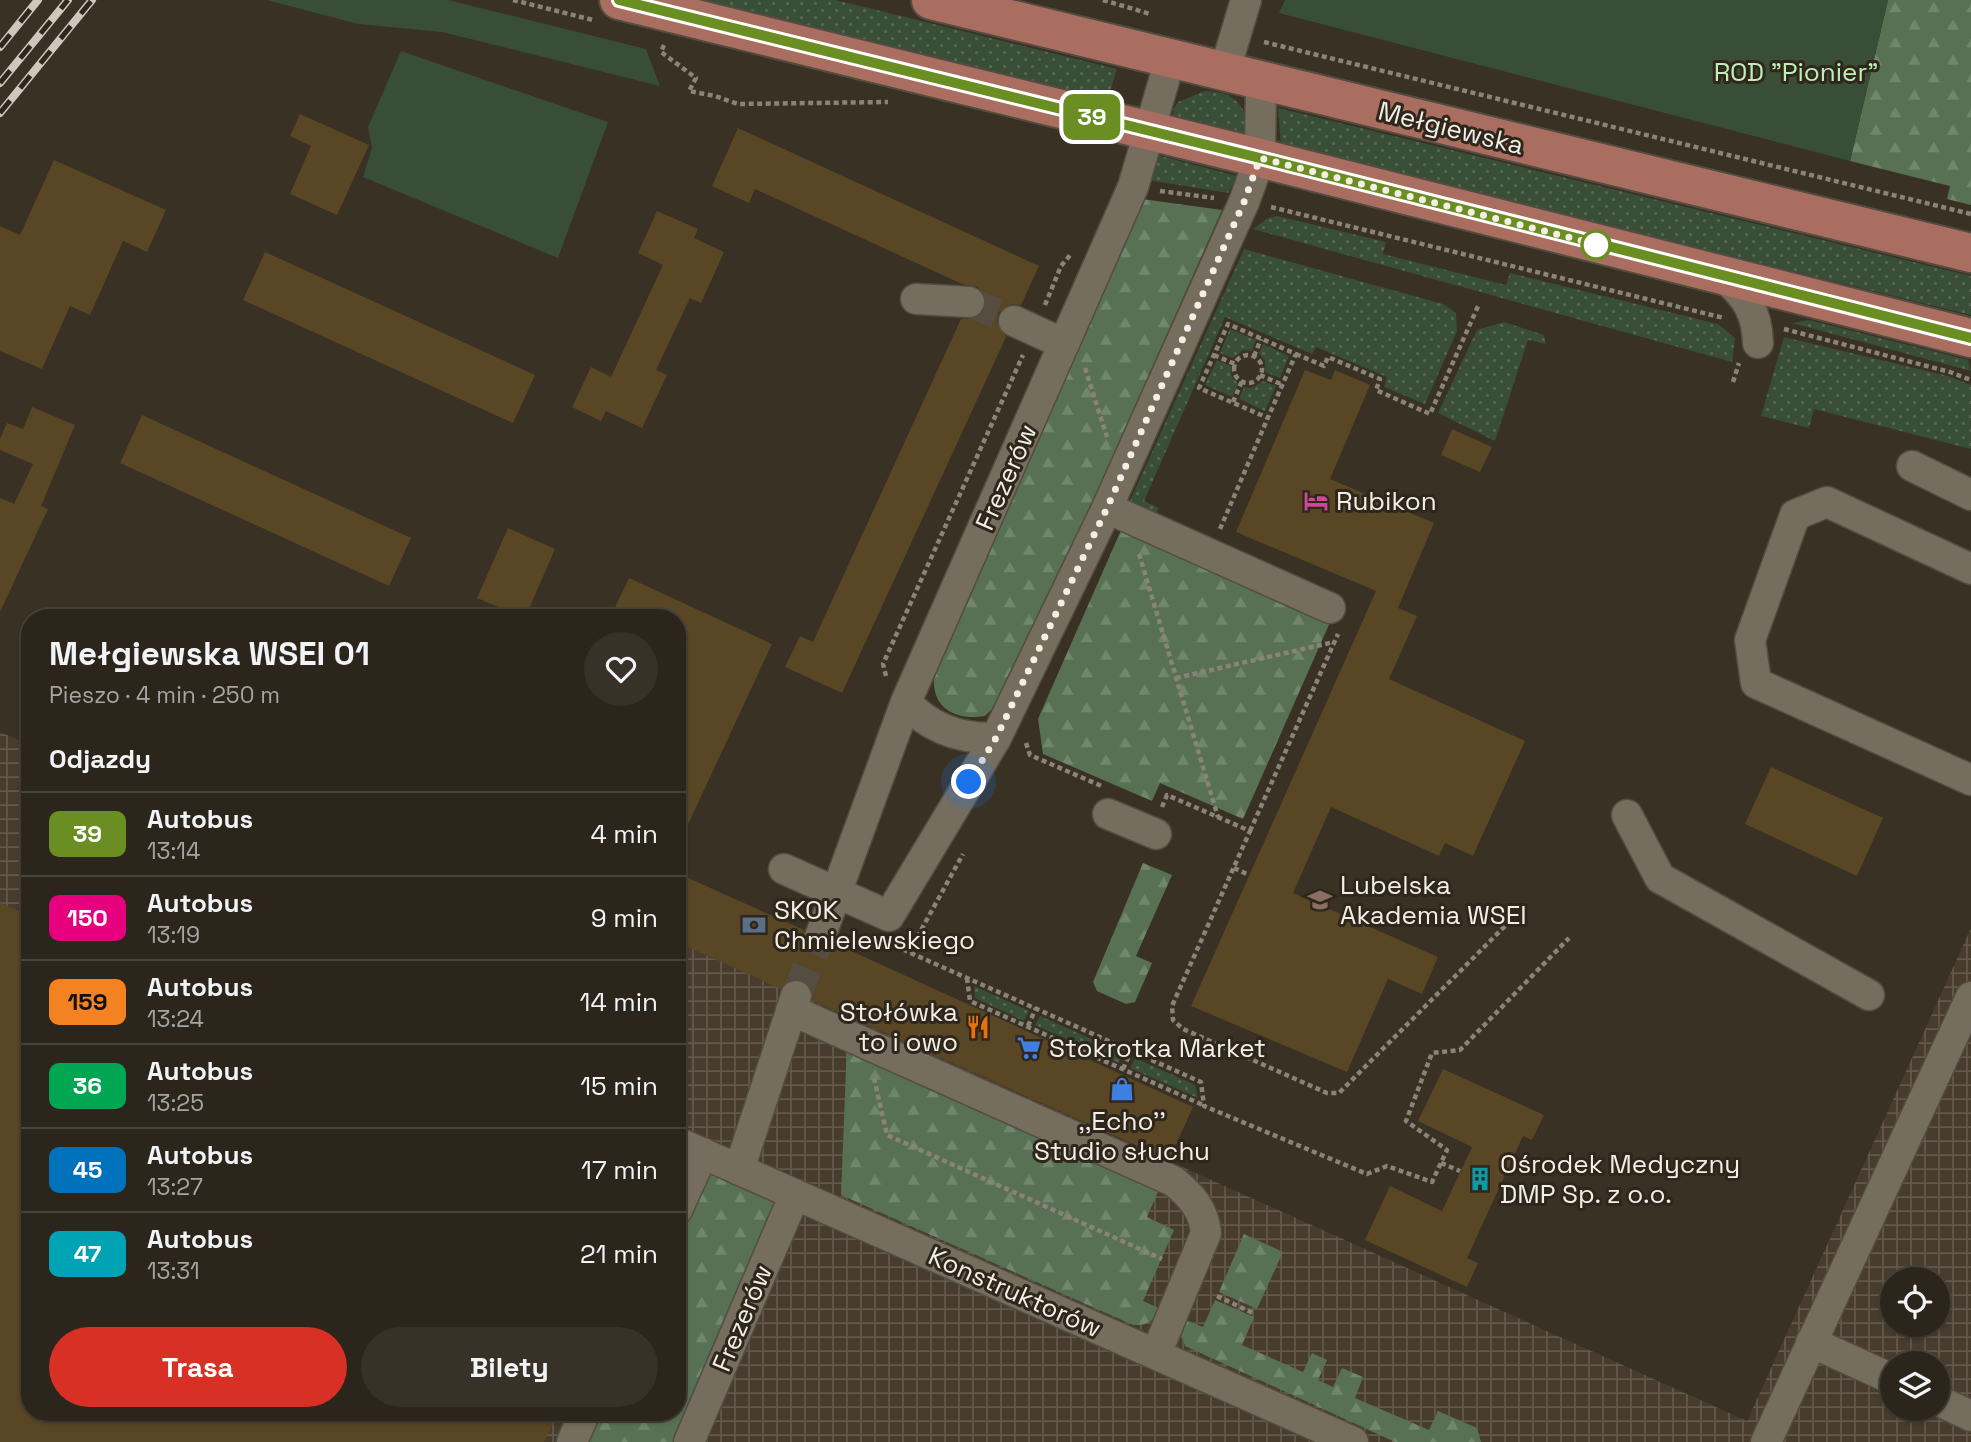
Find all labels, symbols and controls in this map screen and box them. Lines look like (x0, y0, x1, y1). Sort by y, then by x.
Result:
park label: ROD "Pionier" (1714, 55, 1878, 89)
line badge: 39 (1060, 94, 1124, 140)
street label: Mełgiewska (1375, 94, 1527, 162)
text: 39 (1077, 101, 1107, 132)
unlabelled marker (1581, 230, 1611, 260)
street label: Frezerów (968, 419, 1044, 535)
place label: Rubikon (1336, 484, 1437, 518)
hotel icon: Rubikon (1302, 487, 1330, 515)
button: heart (584, 632, 658, 706)
text: Mełgiewska WSEI 01 (49, 633, 370, 675)
text: Pieszo · 4 min · 250 m (49, 680, 280, 710)
text: Odjazdy (49, 742, 151, 776)
your location (951, 764, 986, 799)
text: Autobus (147, 802, 253, 836)
text: 4 min (590, 817, 658, 851)
text: 39 (73, 818, 102, 849)
text: 13:14 (147, 836, 200, 866)
place label: Lubelska Akademia WSEI (1340, 868, 1527, 932)
text: Autobus (147, 886, 253, 920)
school or university icon: Lubelska Akademia WSEI (1306, 886, 1334, 914)
place label: SKOK Chmielewskiego (774, 893, 975, 957)
text: 9 min (591, 901, 658, 935)
text: 150 (67, 902, 108, 933)
bank icon: SKOK Chmielewskiego (740, 911, 768, 939)
text: 13:19 (147, 920, 200, 950)
text: Autobus (147, 970, 253, 1004)
text: 14 min (580, 985, 658, 1019)
text: 159 (67, 986, 108, 1017)
place label: Stołówka to i owo (840, 995, 958, 1059)
text: 13:24 (147, 1004, 204, 1034)
restaurant icon: Stołówka to i owo (964, 1013, 992, 1041)
place label: Stokrotka Market (1049, 1031, 1266, 1065)
supermarket icon: Stokrotka Market (1015, 1034, 1043, 1062)
text: Autobus (147, 1054, 253, 1088)
text: 15 min (580, 1069, 658, 1103)
text: 36 (73, 1070, 102, 1101)
shop icon: ,,Echo'' Studio słuchu (1108, 1075, 1136, 1103)
text: 13:25 (147, 1088, 204, 1118)
place label: ,,Echo'' Studio słuchu (1034, 1104, 1210, 1168)
text: Autobus (147, 1138, 253, 1172)
place label: Ośrodek Medyczny DMP Sp. z o.o. (1500, 1147, 1740, 1211)
text: 17 min (581, 1153, 658, 1187)
text: 45 (73, 1154, 102, 1185)
building icon: Ośrodek Medyczny DMP Sp. z o.o. (1466, 1165, 1494, 1193)
text: 13:27 (147, 1172, 203, 1202)
text: Autobus (147, 1222, 253, 1256)
text: 21 min (580, 1237, 658, 1271)
text: 47 (74, 1238, 101, 1269)
street label: Konstruktorów (923, 1239, 1107, 1345)
text: 13:31 (147, 1256, 200, 1286)
street label: Frezerów (704, 1259, 780, 1377)
map controls (1880, 1267, 1950, 1421)
button: locate (1880, 1267, 1950, 1337)
button: Trasa (49, 1327, 347, 1407)
button: Bilety (361, 1327, 658, 1407)
button: layers (1880, 1351, 1950, 1421)

